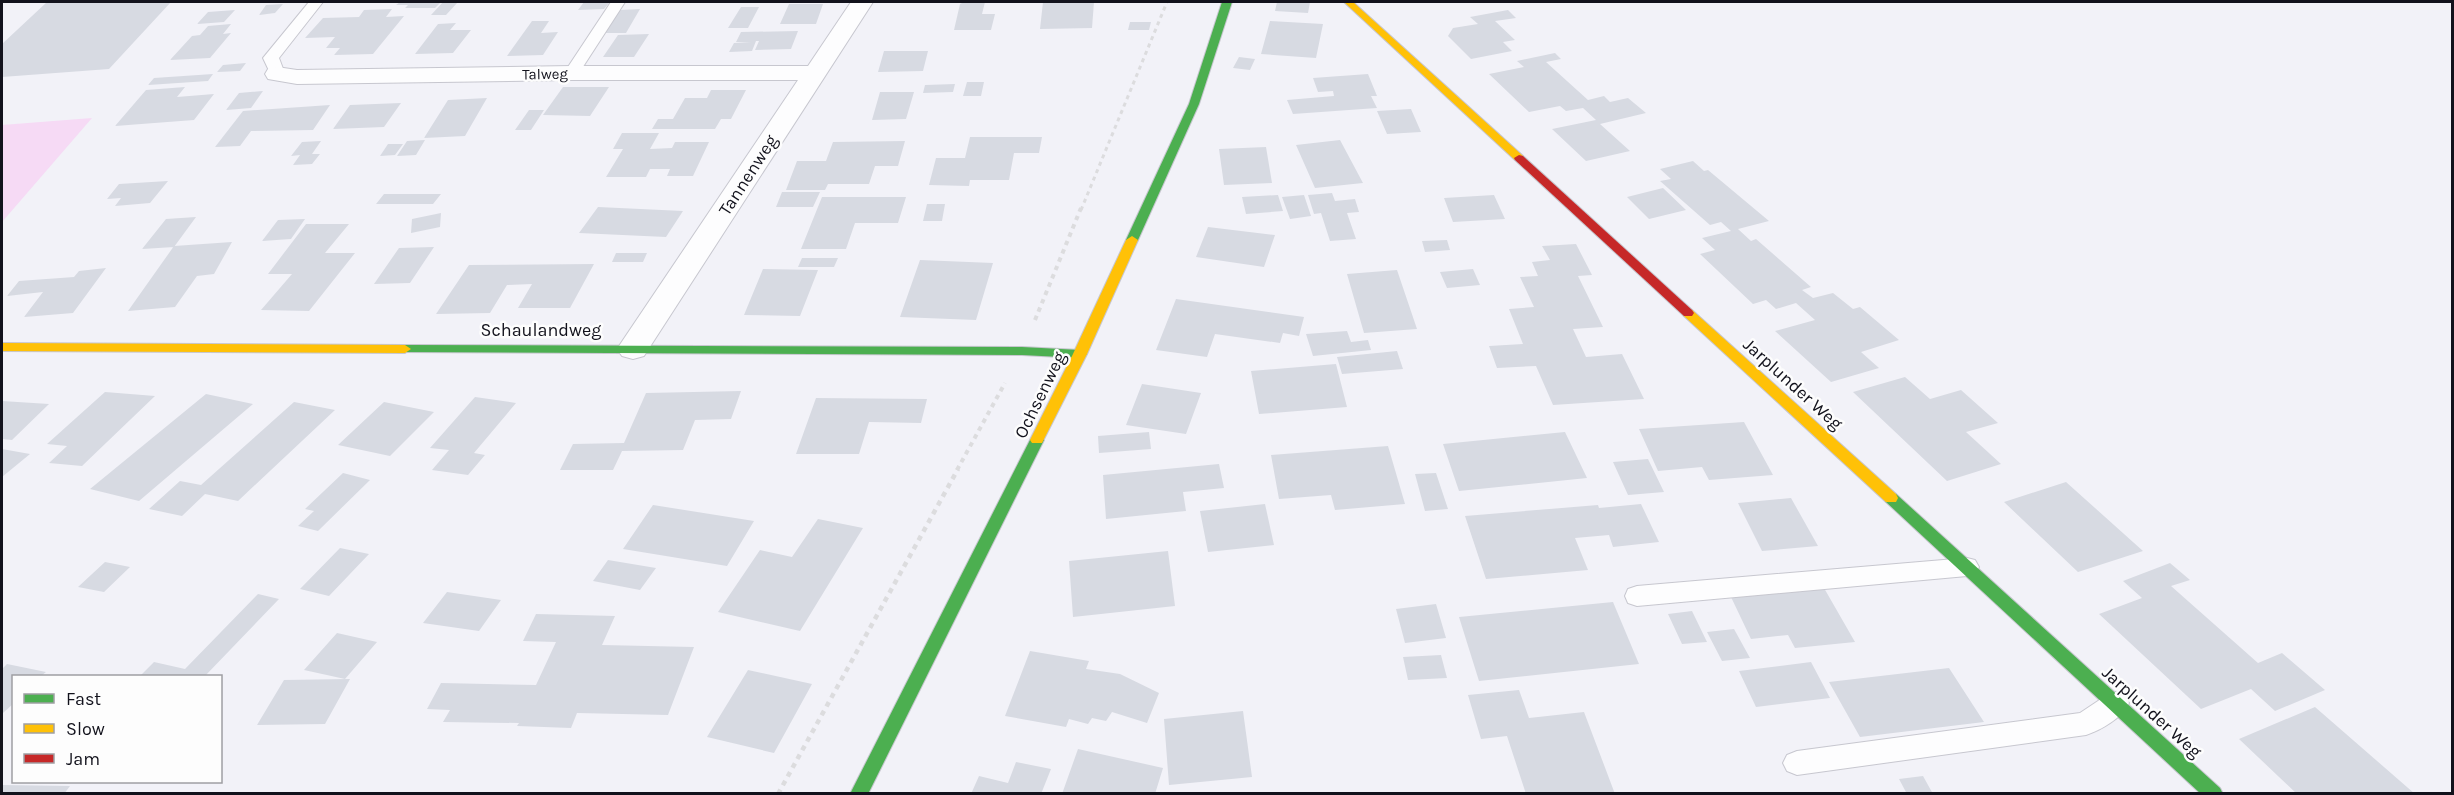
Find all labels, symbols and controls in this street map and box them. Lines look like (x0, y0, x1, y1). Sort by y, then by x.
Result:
street label: Talweg (522, 65, 569, 83)
street label: Tannenweg (714, 131, 782, 219)
street label: Schaulandweg (481, 319, 601, 341)
street label: Jarplunder Weg (1739, 333, 1847, 435)
street label: Ochsenweg (1010, 348, 1070, 442)
street label: Jarplunder Weg (2098, 661, 2206, 763)
legend (12, 675, 222, 783)
text: Fast (66, 688, 101, 710)
text: Slow (66, 718, 105, 740)
text: Jam (66, 748, 100, 770)

